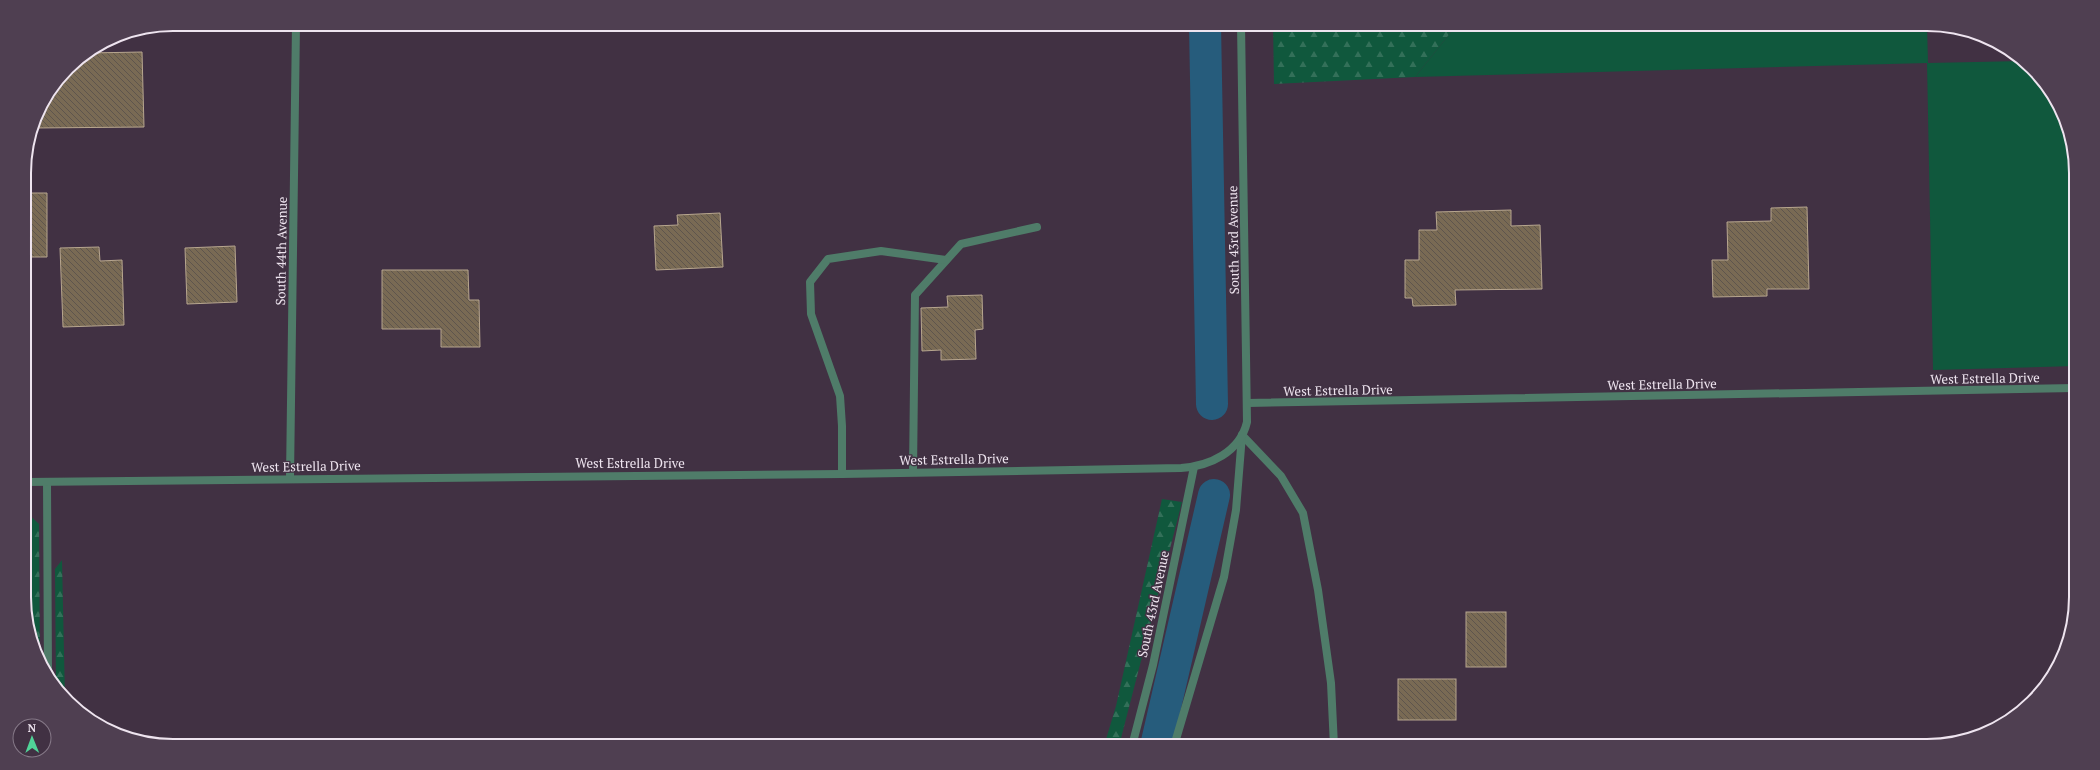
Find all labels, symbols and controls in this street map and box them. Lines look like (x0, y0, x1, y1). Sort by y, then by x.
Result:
street label: South 43rd Avenue (1223, 185, 1243, 295)
street label: South 44th Avenue (271, 196, 291, 306)
street label: West Estrella Drive (1930, 368, 2040, 388)
street label: West Estrella Drive (1607, 374, 1717, 394)
street label: West Estrella Drive (1283, 380, 1393, 400)
street label: West Estrella Drive (899, 449, 1009, 469)
street label: West Estrella Drive (575, 454, 685, 472)
street label: West Estrella Drive (251, 456, 361, 476)
street label: South 43rd Avenue (1133, 549, 1173, 659)
north arrow (12, 718, 52, 758)
text: N (28, 721, 37, 735)

